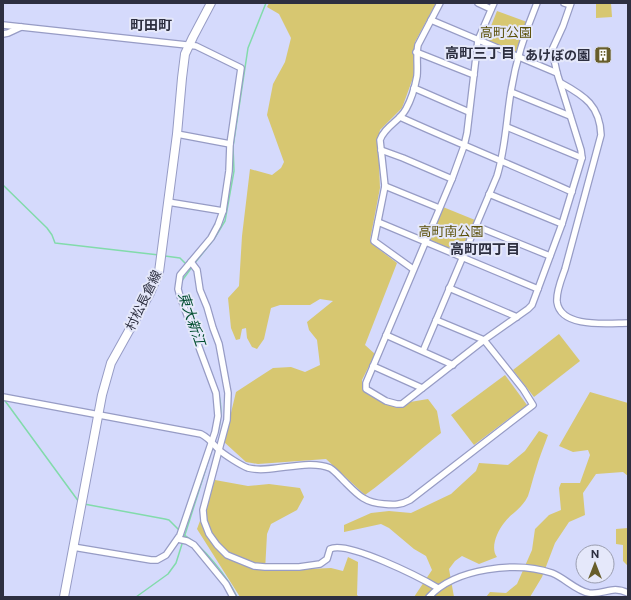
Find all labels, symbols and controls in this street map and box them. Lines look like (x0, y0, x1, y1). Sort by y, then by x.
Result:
district label: 町田町 (130, 17, 172, 33)
park label: 高町公園 (480, 25, 532, 40)
district label: 高町三丁目 (445, 45, 515, 61)
building icon: あけぼの園 (593, 45, 613, 65)
place label: あけぼの園 (525, 48, 590, 63)
park label: 高町南公園 (418, 224, 484, 239)
district label: 高町四丁目 (450, 241, 520, 257)
street label: 村松長倉線 (122, 268, 164, 333)
water label: 東大新江 (175, 290, 209, 350)
north arrow (575, 544, 615, 584)
text: N (591, 548, 599, 560)

